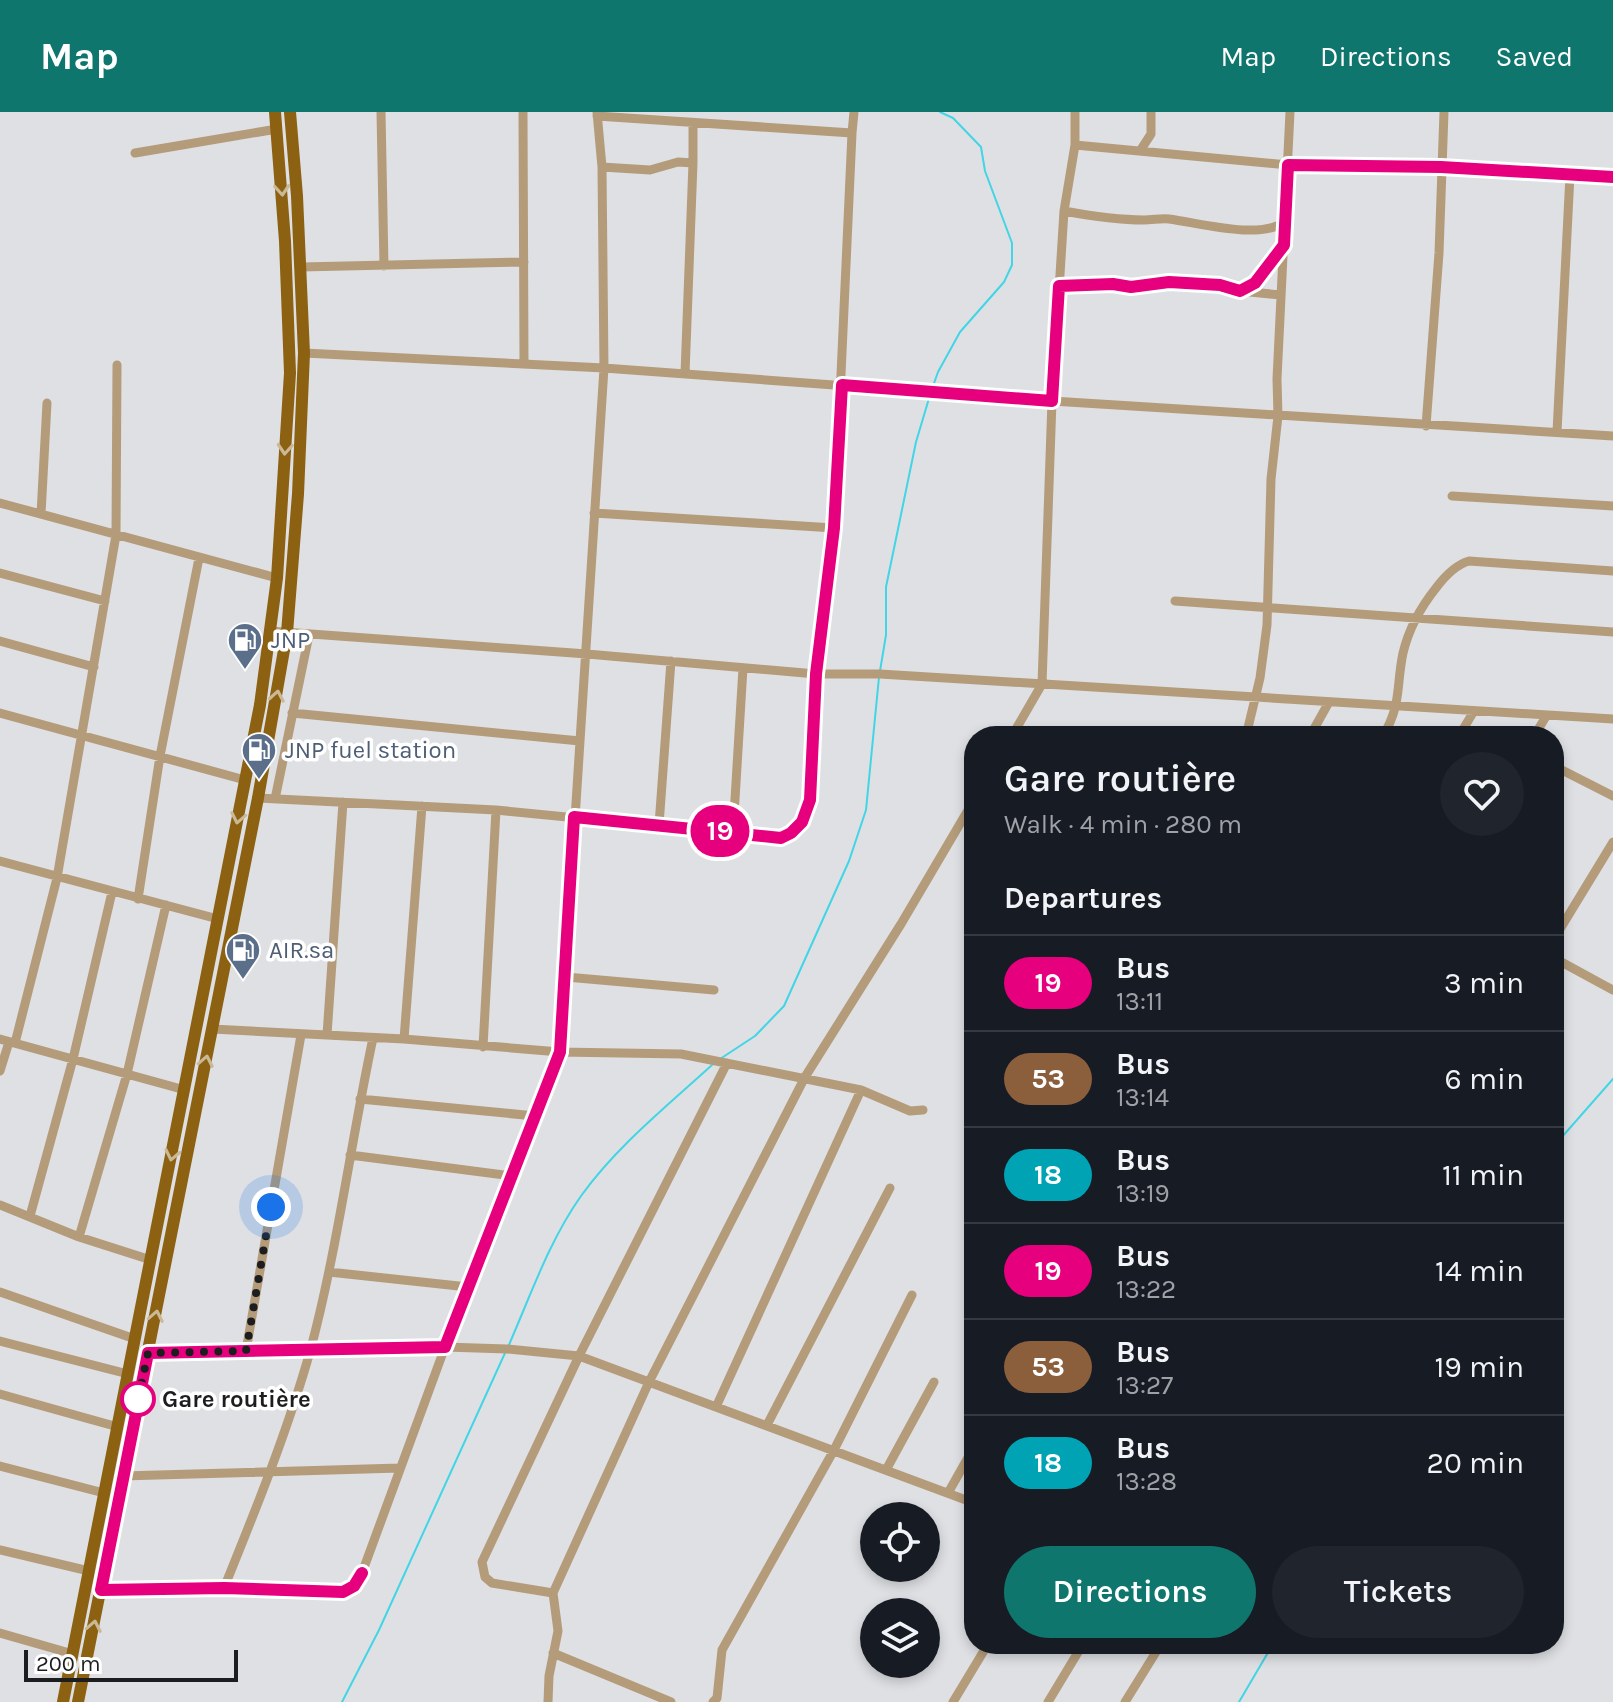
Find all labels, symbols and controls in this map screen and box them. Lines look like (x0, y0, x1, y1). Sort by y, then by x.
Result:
text: Map (40, 34, 119, 79)
text: Map (1221, 40, 1276, 73)
text: Directions (1320, 40, 1452, 73)
text: Saved (1496, 40, 1573, 73)
one-way arrow (273, 184, 290, 197)
one-way arrow (277, 443, 294, 456)
fuel station icon: JNP (226, 621, 264, 671)
place label: JNP (271, 626, 310, 654)
one-way arrow (268, 689, 285, 702)
fuel station icon: JNP fuel station (240, 731, 278, 781)
place label: JNP fuel station (285, 736, 456, 764)
button: heart (1440, 752, 1524, 836)
text: Gare routière (1004, 756, 1236, 801)
line badge: 19 (684, 805, 756, 857)
text: Walk · 4 min · 280 m (1004, 809, 1242, 840)
one-way arrow (230, 811, 247, 825)
text: 19 (706, 814, 734, 847)
text: Departures (1004, 880, 1162, 916)
fuel station icon: AIR.sa (224, 931, 262, 981)
place label: AIR.sa (269, 936, 334, 964)
text: Bus (1116, 950, 1170, 986)
text: 3 min (1444, 965, 1524, 1001)
text: 19 (1034, 966, 1062, 999)
text: 13:11 (1116, 986, 1163, 1017)
text: Bus (1116, 1046, 1170, 1082)
one-way arrow (196, 1054, 213, 1067)
text: 6 min (1445, 1061, 1524, 1097)
text: 53 (1031, 1062, 1065, 1095)
text: 13:14 (1116, 1082, 1169, 1113)
text: Bus (1116, 1142, 1170, 1178)
one-way arrow (164, 1148, 181, 1162)
text: 11 min (1442, 1157, 1524, 1193)
text: 18 (1034, 1158, 1062, 1191)
text: 13:19 (1116, 1178, 1170, 1209)
your location (251, 1187, 291, 1227)
text: Bus (1116, 1238, 1170, 1274)
text: 14 min (1435, 1253, 1524, 1289)
text: 19 (1034, 1254, 1062, 1287)
text: 13:22 (1116, 1274, 1176, 1305)
one-way arrow (146, 1309, 163, 1323)
text: Bus (1116, 1334, 1170, 1370)
text: 19 min (1434, 1349, 1524, 1385)
text: 53 (1031, 1350, 1065, 1383)
text: 13:27 (1116, 1370, 1173, 1401)
marker: Gare routière (121, 1382, 155, 1416)
place label: Gare routière (162, 1385, 311, 1413)
text: Bus (1116, 1430, 1170, 1466)
text: 20 min (1427, 1445, 1524, 1481)
text: 18 (1034, 1446, 1062, 1479)
text: 13:28 (1116, 1466, 1177, 1497)
map controls (860, 1502, 940, 1678)
button: locate (860, 1502, 940, 1582)
button: Directions (1004, 1546, 1256, 1638)
button: Tickets (1272, 1546, 1524, 1638)
button: layers (860, 1598, 940, 1678)
one-way arrow (85, 1619, 102, 1632)
scale bar (24, 1646, 238, 1682)
text: 200 m (36, 1651, 101, 1677)

